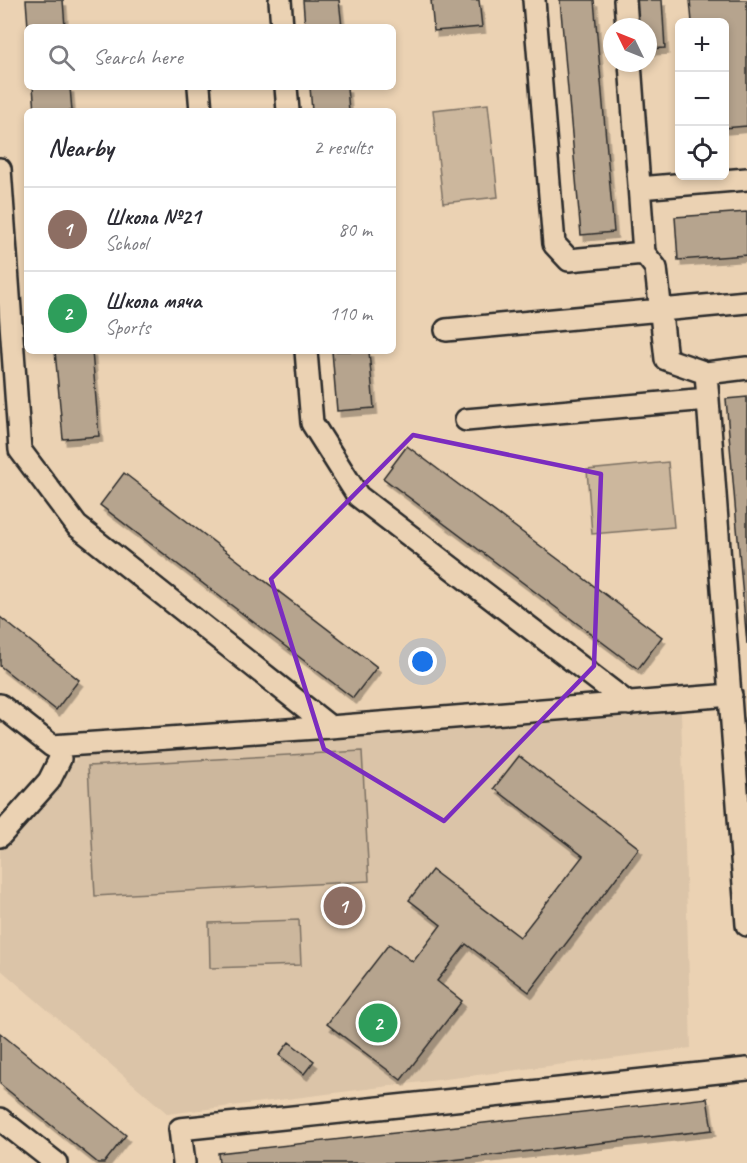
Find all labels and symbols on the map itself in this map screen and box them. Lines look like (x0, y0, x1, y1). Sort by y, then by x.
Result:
north arrow (603, 18, 657, 72)
your location (408, 647, 437, 676)
pin: 1 (324, 884, 362, 928)
pin: 2 (358, 1000, 398, 1046)

